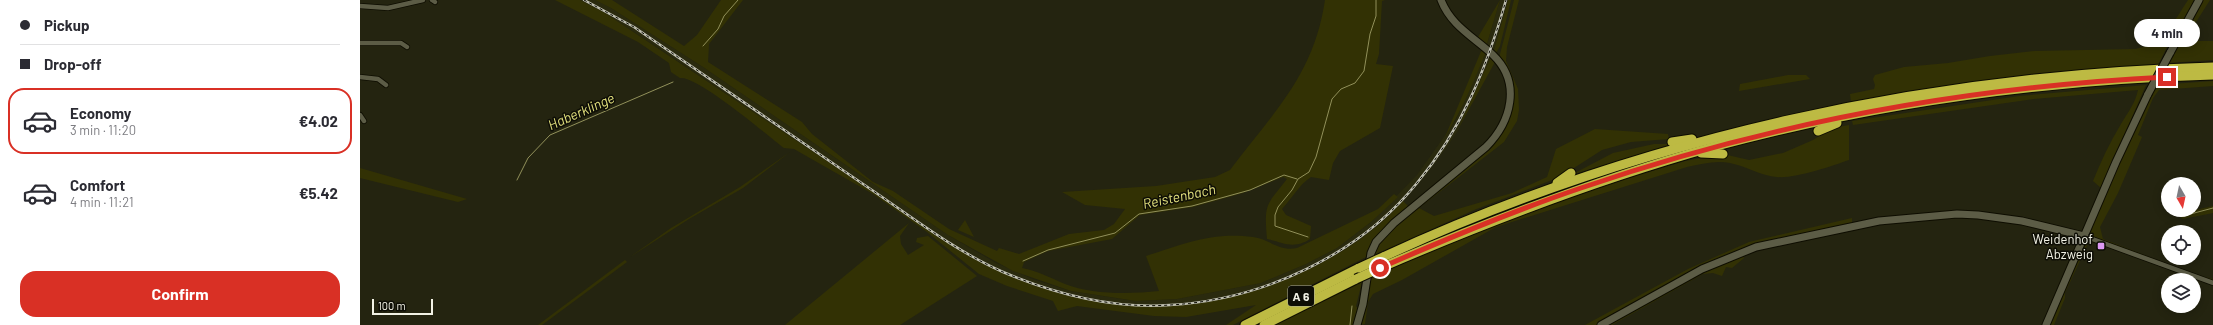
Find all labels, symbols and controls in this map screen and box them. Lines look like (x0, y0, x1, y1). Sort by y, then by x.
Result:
text: Pickup (44, 16, 90, 34)
callout: 4 min (2134, 19, 2200, 47)
text: 4 min (2151, 25, 2183, 41)
text: Drop-off (44, 55, 102, 73)
route end (2158, 68, 2176, 86)
water label: Haberklinge (545, 89, 617, 133)
icon: car (22, 103, 58, 139)
text: Economy (70, 104, 131, 122)
text: €4.02 (299, 112, 338, 130)
text: 3 min · 11:20 (70, 122, 136, 138)
icon: car (22, 175, 58, 211)
text: Comfort (70, 176, 125, 194)
north arrow (2161, 177, 2201, 217)
map controls (2161, 177, 2201, 313)
water label: Reistenbach (1141, 180, 1217, 212)
text: €5.42 (299, 184, 338, 202)
text: 4 min · 11:21 (70, 194, 134, 210)
button: locate (2161, 225, 2201, 265)
place label: Weidenhof Abzweig (2032, 231, 2093, 262)
marker: Weidenhof Abzweig (2096, 241, 2106, 251)
route start (1371, 259, 1389, 277)
button: Confirm (20, 271, 340, 317)
button: layers (2161, 273, 2201, 313)
road number: A 6 (1288, 286, 1314, 306)
scale bar (372, 297, 433, 316)
text: 100 m (378, 299, 406, 312)

